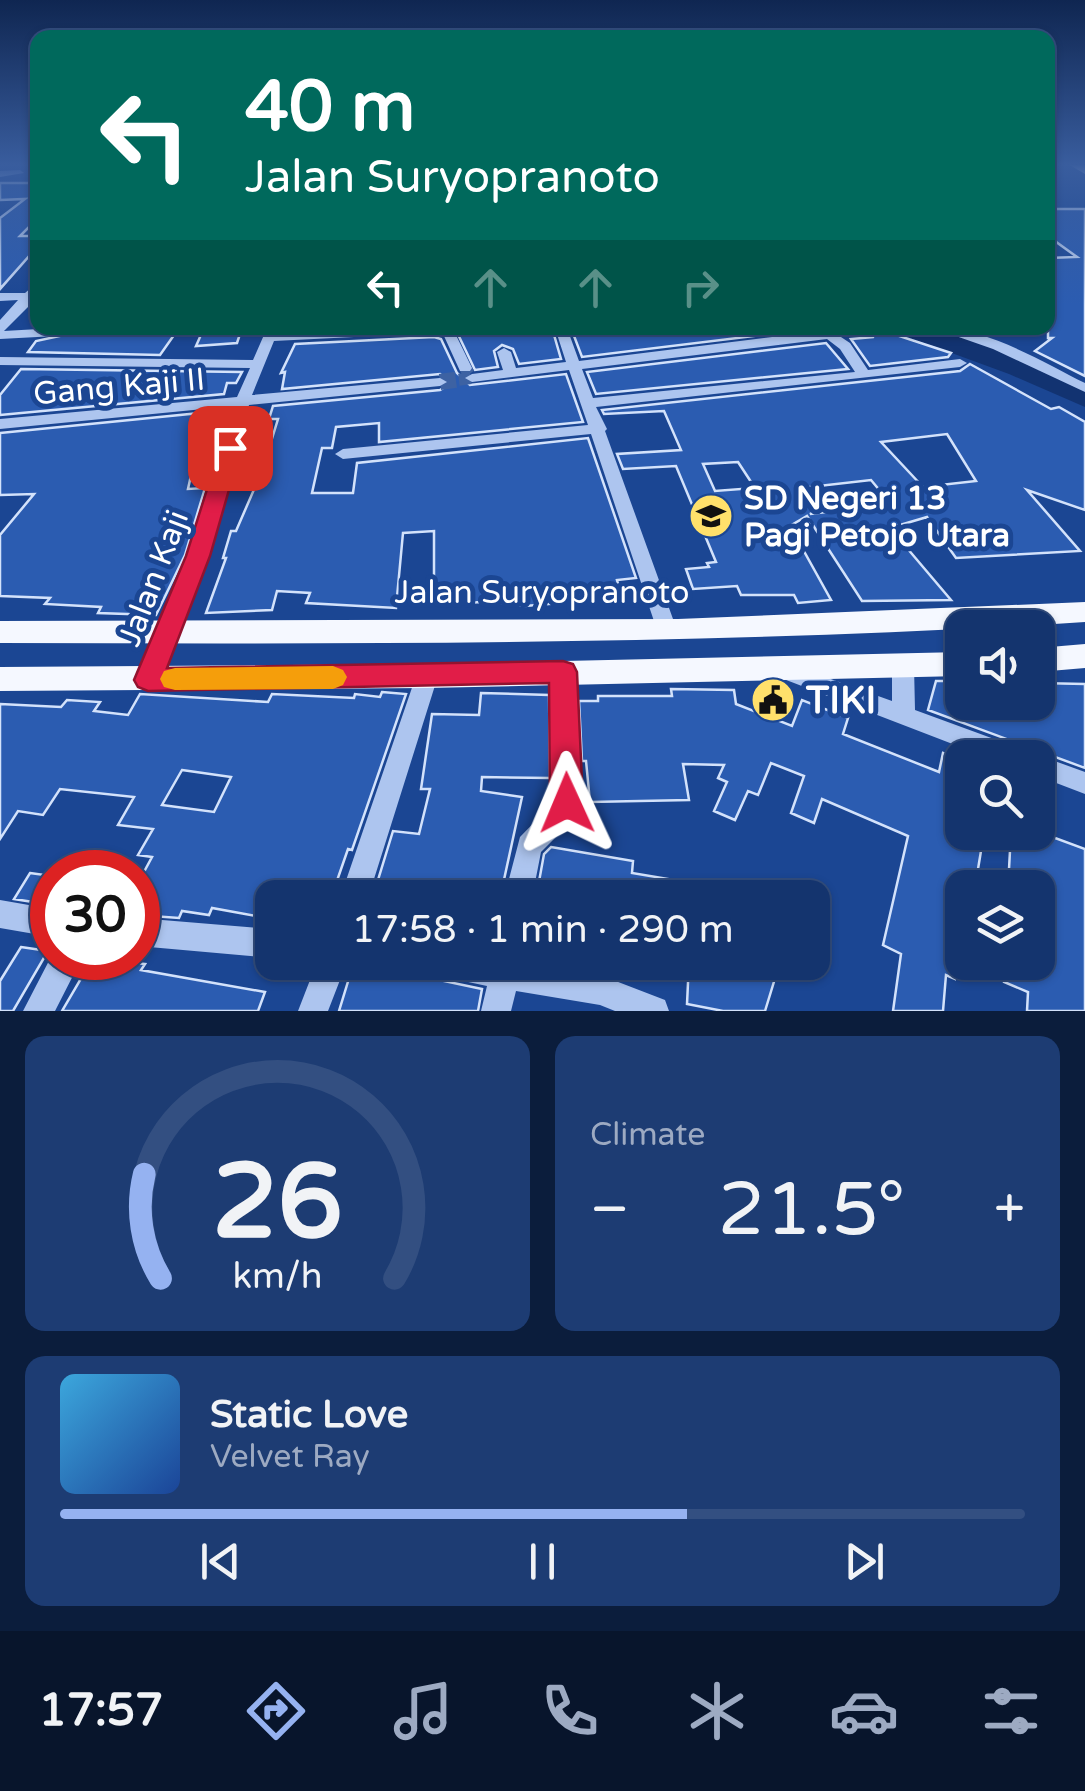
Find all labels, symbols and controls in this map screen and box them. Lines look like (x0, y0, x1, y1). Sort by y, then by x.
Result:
text: 40 m (245, 66, 415, 150)
icon: left (80, 70, 210, 200)
text: Jalan Suryopranoto (245, 151, 660, 205)
icon: left (358, 260, 413, 315)
icon: ahead (463, 260, 518, 315)
icon: ahead (568, 260, 623, 315)
icon: right (673, 260, 728, 315)
street label: Gang Kaji II (32, 361, 207, 413)
pin (188, 406, 273, 491)
icon: arrive (203, 421, 258, 476)
place label: SD Negeri 13 Pagi Petojo Utara (744, 480, 1010, 555)
school or university icon: SD Negeri 13 Pagi Petojo Utara (688, 493, 734, 539)
street label: Jalan Kaji (111, 505, 197, 652)
street label: Jalan Suryopranoto (395, 574, 689, 612)
map controls (945, 610, 1055, 980)
button: sound (945, 610, 1055, 720)
public building icon: TIKI (750, 677, 796, 723)
place label: TIKI (805, 678, 876, 724)
button: search (945, 740, 1055, 850)
position arrow (515, 751, 619, 855)
speed limit sign: 30 (30, 850, 160, 980)
button: layers (945, 870, 1055, 980)
text: 17:58 · 1 min · 290 m (351, 907, 734, 953)
text: Climate (590, 1116, 705, 1154)
text: 26 (212, 1141, 343, 1266)
text: 21.5° (718, 1165, 905, 1255)
text: − (590, 1177, 629, 1243)
text: + (994, 1177, 1025, 1243)
text: km/h (233, 1255, 322, 1298)
text: Static Love (210, 1392, 408, 1438)
text: Velvet Ray (210, 1438, 370, 1476)
icon: previous (193, 1534, 248, 1589)
icon: pause (515, 1534, 570, 1589)
icon: next (837, 1534, 892, 1589)
icon: directions (241, 1676, 311, 1746)
icon: music (388, 1676, 458, 1746)
icon: phone (535, 1676, 605, 1746)
icon: climate (682, 1676, 752, 1746)
icon: car (829, 1676, 899, 1746)
icon: filters (976, 1676, 1046, 1746)
text: 17:57 (39, 1684, 163, 1738)

